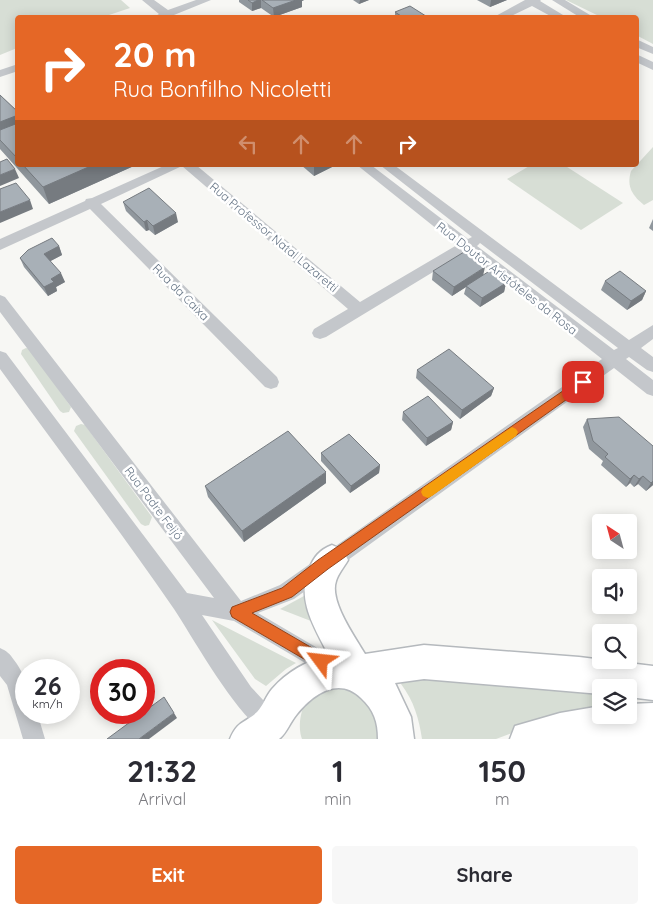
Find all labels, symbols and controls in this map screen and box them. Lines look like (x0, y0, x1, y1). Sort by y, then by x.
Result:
text: 20 m (113, 32, 196, 76)
icon: right (30, 35, 95, 100)
text: Rua Bonfilho Nicoletti (113, 75, 331, 103)
icon: left (234, 130, 262, 158)
icon: ahead (287, 130, 315, 158)
icon: ahead (340, 130, 368, 158)
icon: right (393, 130, 421, 158)
street label: Rua Professor Natal Lazaretti (207, 179, 341, 295)
street label: Rua Doutor Aristóteles da Rosa (434, 218, 580, 338)
street label: Rua da Caixa (150, 261, 212, 323)
pin (562, 361, 604, 403)
icon: arrive (569, 368, 597, 396)
street label: Rua Padre Feijó (122, 463, 186, 543)
north arrow (592, 514, 638, 559)
map controls (592, 514, 637, 724)
button: sound (592, 569, 637, 614)
button: search (592, 624, 637, 669)
position arrow (294, 634, 346, 686)
speed limit sign: 30 (90, 659, 155, 724)
text: 26 (33, 670, 62, 701)
button: layers (592, 679, 637, 724)
text: km/h (32, 696, 63, 711)
text: 21:32 (127, 752, 197, 790)
text: 1 (332, 752, 344, 790)
text: 150 (479, 752, 526, 790)
text: Arrival (138, 789, 186, 809)
text: min (324, 789, 351, 809)
text: m (495, 789, 510, 809)
button: Exit (15, 846, 322, 904)
button: Share (332, 846, 638, 904)

